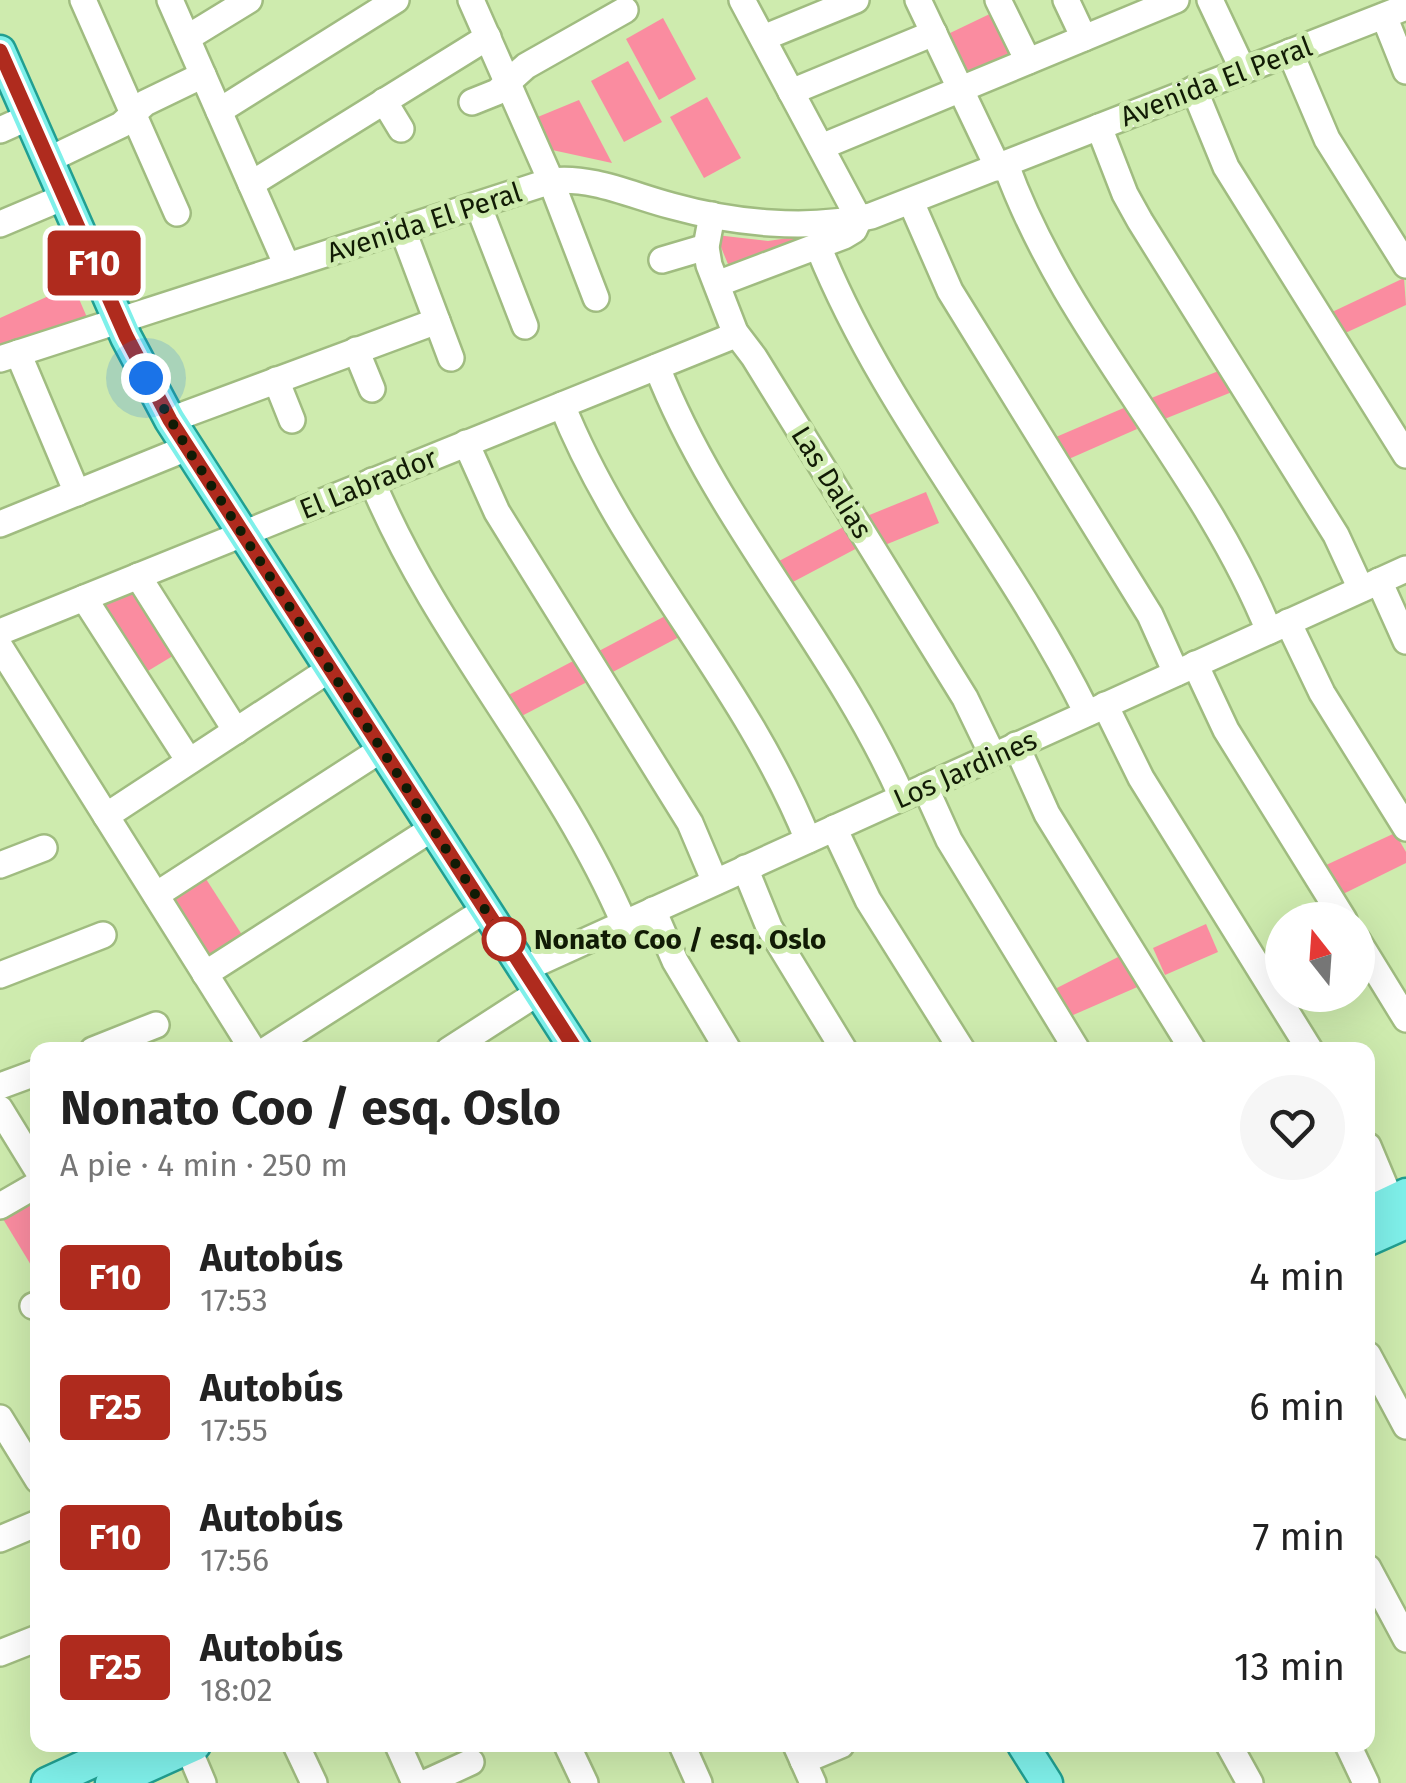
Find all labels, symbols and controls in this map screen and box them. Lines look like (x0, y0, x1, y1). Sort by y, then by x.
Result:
street label: Avenida El Peral (1116, 30, 1317, 133)
street label: Avenida El Peral (323, 175, 526, 269)
line badge: F10 (36, 230, 152, 296)
text: F10 (68, 242, 120, 284)
your location (121, 353, 171, 403)
street label: Las Dalias (784, 420, 879, 544)
street label: El Labrador (295, 441, 442, 526)
street label: Los Jardines (889, 723, 1042, 816)
north arrow (1265, 902, 1375, 1012)
map controls (1265, 902, 1375, 1012)
marker: Nonato Coo / esq. Oslo (483, 918, 525, 960)
place label: Nonato Coo / esq. Oslo (534, 923, 826, 956)
button: heart (1240, 1075, 1345, 1180)
text: Nonato Coo / esq. Oslo (60, 1079, 561, 1137)
text: A pie · 4 min · 250 m (60, 1146, 348, 1184)
text: Autobús (200, 1235, 343, 1281)
text: 4 min (1249, 1254, 1345, 1300)
text: F10 (89, 1256, 141, 1298)
text: 17:53 (200, 1281, 268, 1319)
text: Autobús (200, 1365, 343, 1411)
text: 6 min (1249, 1384, 1345, 1430)
text: F25 (88, 1386, 142, 1428)
text: 17:55 (200, 1411, 268, 1449)
text: Autobús (200, 1495, 343, 1541)
text: 7 min (1253, 1514, 1345, 1560)
text: F10 (89, 1516, 141, 1558)
text: 17:56 (200, 1541, 269, 1579)
text: Autobús (200, 1625, 343, 1671)
text: 13 min (1234, 1644, 1345, 1690)
text: F25 (88, 1646, 142, 1688)
text: 18:02 (200, 1671, 272, 1709)

